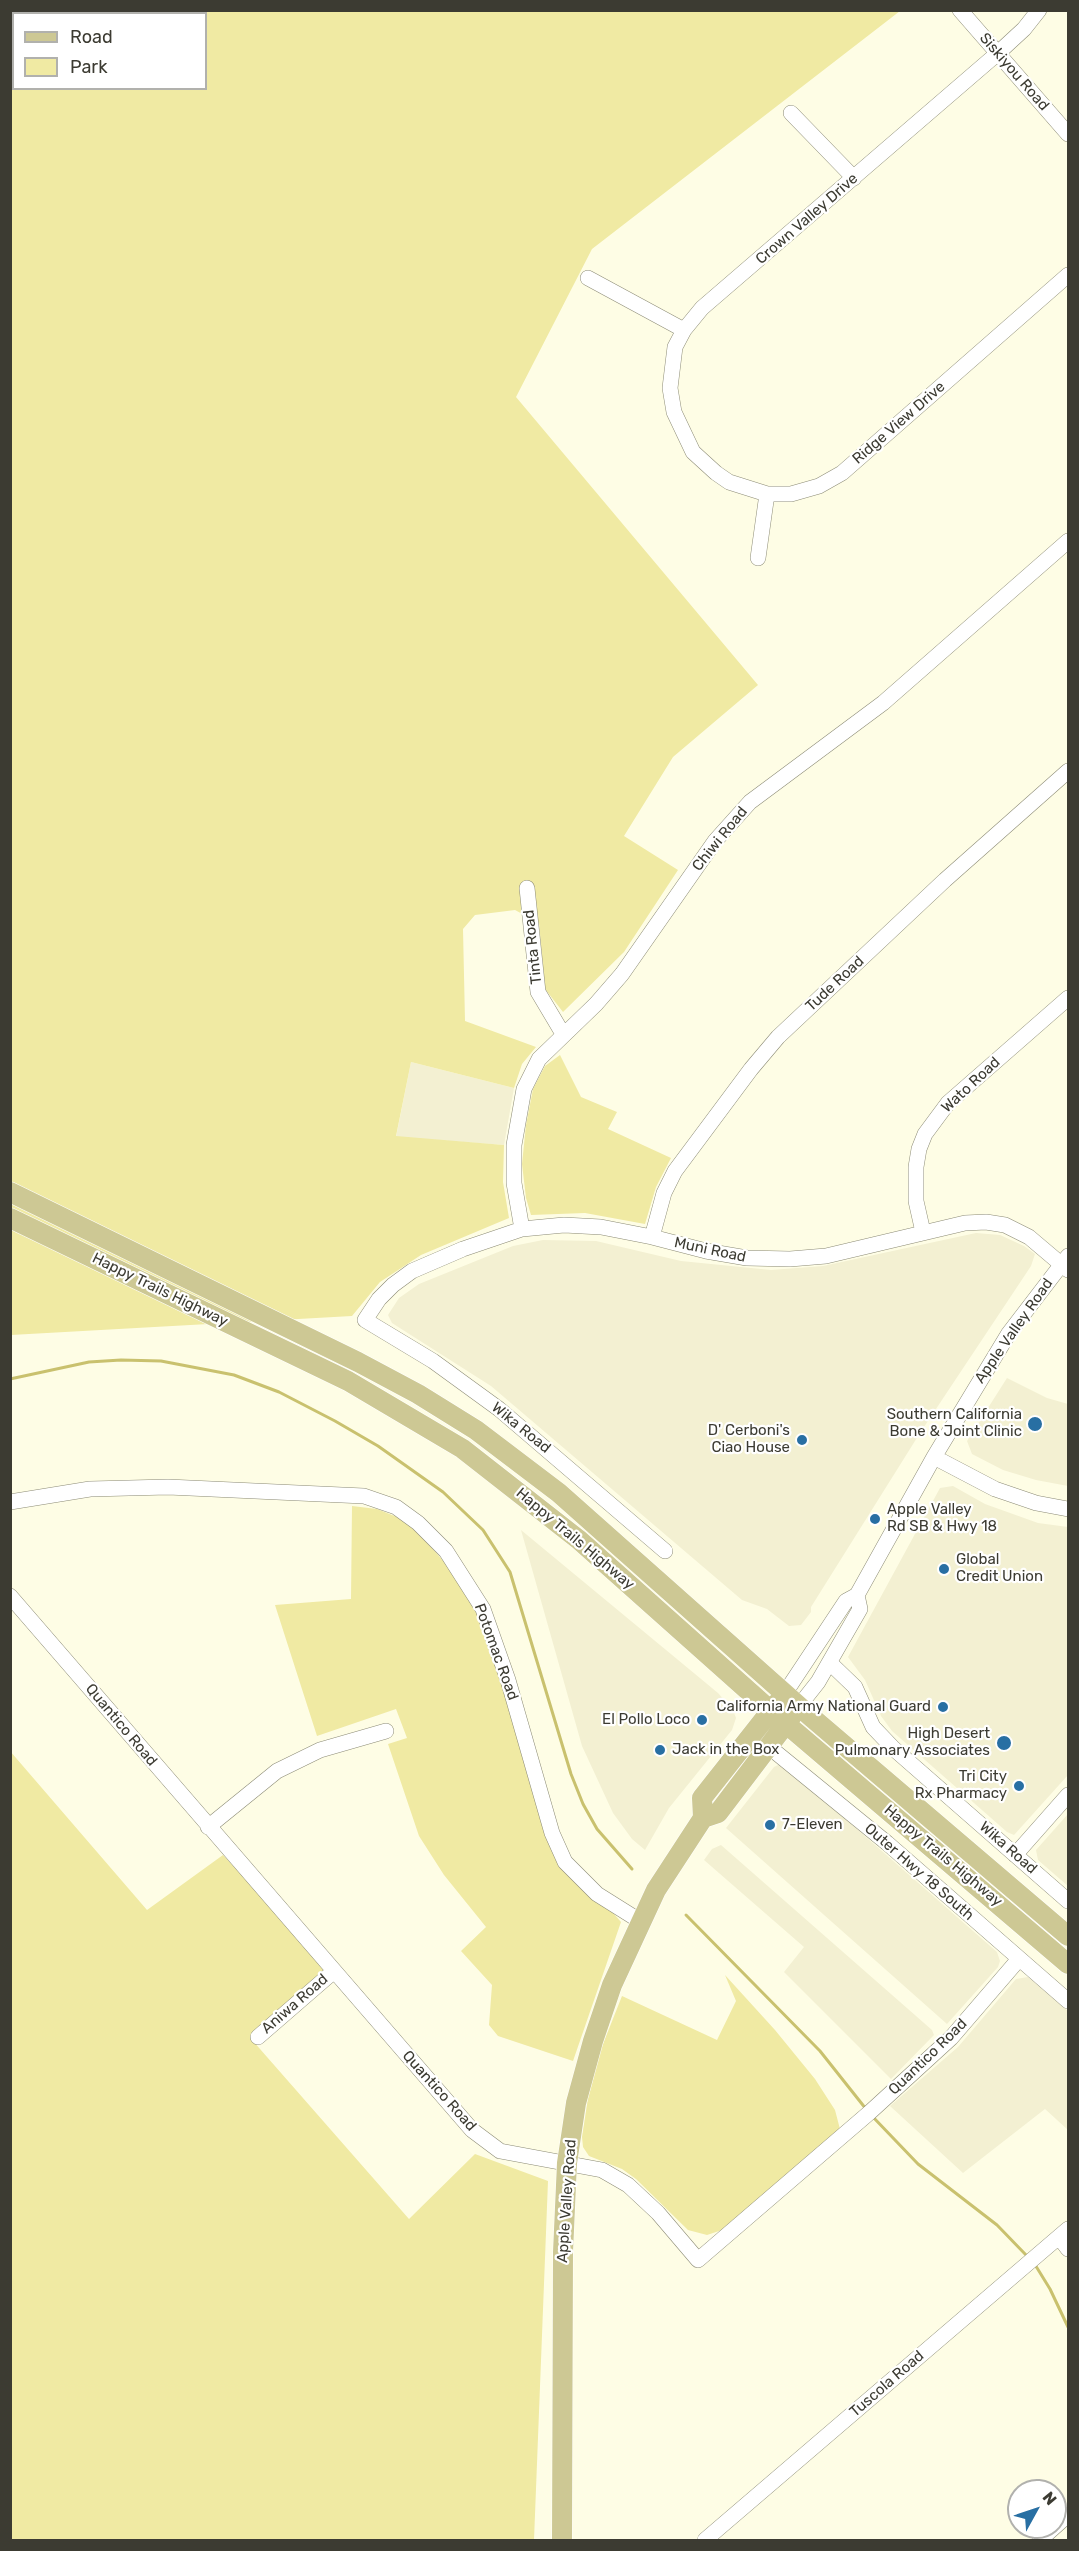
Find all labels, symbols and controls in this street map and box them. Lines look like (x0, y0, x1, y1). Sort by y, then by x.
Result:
legend (12, 12, 207, 90)
text: Road (70, 26, 113, 48)
street label: Siskiyou Road (975, 30, 1053, 114)
text: Park (70, 56, 107, 78)
street label: Crown Valley Drive (752, 170, 862, 268)
street label: Ridge View Drive (849, 378, 949, 468)
street label: Chiwi Road (689, 803, 751, 875)
street label: Tinta Road (520, 909, 546, 985)
street label: Tude Road (802, 953, 868, 1015)
street label: Wato Road (938, 1053, 1004, 1117)
street label: Muni Road (672, 1234, 748, 1266)
street label: Happy Trails Highway (89, 1249, 231, 1331)
street label: Apple Valley Road (971, 1275, 1057, 1387)
street label: Wika Road (488, 1399, 554, 1457)
place label: Southern California Bone & Joint Clinic (887, 1406, 1022, 1441)
marker: Southern California Bone & Joint Clinic (1026, 1415, 1044, 1433)
place label: D' Cerboni's Ciao House (708, 1422, 790, 1457)
marker: D' Cerboni's Ciao House (795, 1433, 809, 1447)
street label: Happy Trails Highway (512, 1484, 638, 1594)
place label: Apple Valley Rd SB & Hwy 18 (887, 1501, 997, 1536)
marker: Apple Valley Rd SB & Hwy 18 (868, 1512, 882, 1526)
place label: Global Credit Union (956, 1551, 1043, 1586)
marker: Global Credit Union (937, 1562, 951, 1576)
street label: Potomac Road (470, 1601, 522, 1703)
street label: Quantico Road (81, 1680, 161, 1770)
place label: California Army National Guard (717, 1698, 931, 1716)
marker: California Army National Guard (936, 1700, 950, 1714)
place label: El Pollo Loco (602, 1711, 690, 1729)
marker: El Pollo Loco (695, 1713, 709, 1727)
place label: High Desert Pulmonary Associates (835, 1725, 990, 1760)
marker: High Desert Pulmonary Associates (995, 1734, 1013, 1752)
place label: Jack in the Box (672, 1741, 779, 1759)
marker: Jack in the Box (653, 1743, 667, 1757)
place label: Tri City Rx Pharmacy (915, 1768, 1007, 1803)
marker: Tri City Rx Pharmacy (1012, 1779, 1026, 1793)
street label: Happy Trails Highway (880, 1801, 1006, 1911)
place label: 7-Eleven (782, 1816, 843, 1834)
marker: 7-Eleven (763, 1818, 777, 1832)
street label: Wika Road (975, 1818, 1041, 1878)
street label: Outer Hwy 18 South (861, 1820, 977, 1924)
street label: Aniwa Road (258, 1970, 332, 2038)
street label: Quantico Road (885, 2015, 971, 2099)
street label: Quantico Road (398, 2047, 480, 2135)
street label: Apple Valley Road (554, 2139, 580, 2263)
street label: Tuscola Road (846, 2347, 928, 2421)
north arrow (1007, 2479, 1067, 2539)
text: N (1039, 2488, 1061, 2509)

